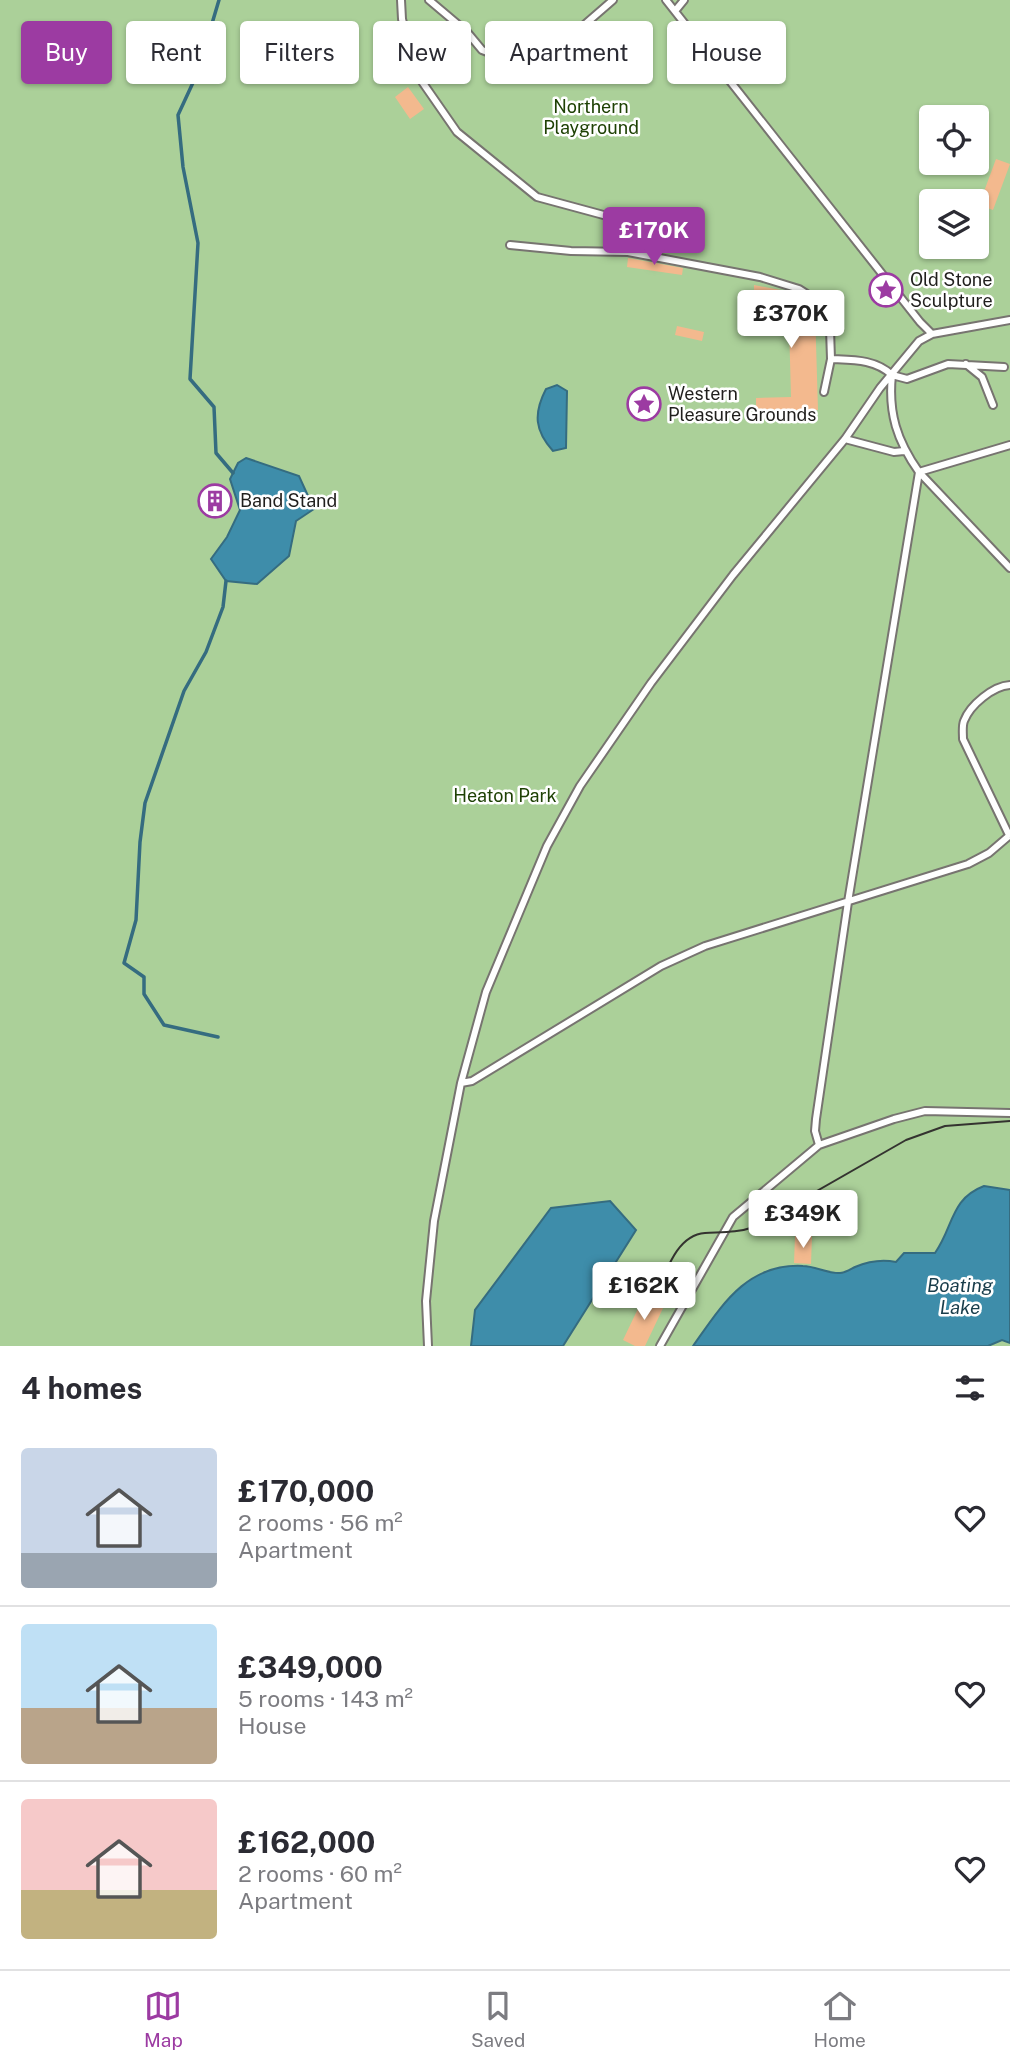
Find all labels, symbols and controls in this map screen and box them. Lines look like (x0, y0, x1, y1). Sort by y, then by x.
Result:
chip: Buy (21, 21, 112, 84)
chip: Rent (126, 21, 226, 84)
chip: Filters (240, 21, 359, 84)
chip: New (373, 21, 471, 84)
chip: Apartment (485, 21, 653, 84)
chip: House (667, 21, 786, 84)
park label: Northern Playground (543, 96, 639, 138)
map controls (919, 105, 989, 259)
button: locate (919, 105, 989, 175)
button: layers (919, 189, 989, 259)
pin: £170K (605, 208, 703, 267)
text: £170K (619, 216, 689, 243)
place label: Old Stone Sculpture (910, 269, 993, 311)
place icon: Old Stone Sculpture (867, 271, 905, 309)
pin: £370K (742, 290, 840, 350)
text: £370K (753, 299, 829, 326)
place label: Western Pleasure Grounds (668, 383, 816, 425)
place icon: Western Pleasure Grounds (625, 385, 663, 423)
building icon: Band Stand (196, 482, 234, 520)
place label: Band Stand (240, 490, 337, 511)
park label: Heaton Park (453, 785, 557, 806)
pin: £349K (754, 1190, 852, 1250)
text: £349K (765, 1199, 841, 1226)
pin: £162K (595, 1262, 693, 1322)
text: £162K (608, 1271, 680, 1298)
water label: Boating Lake (927, 1274, 994, 1318)
icon: filters (951, 1369, 989, 1407)
text: 4 homes (21, 1370, 142, 1406)
text: £170,000 (238, 1473, 374, 1509)
icon: home (77, 1476, 161, 1560)
icon: heart (951, 1499, 989, 1537)
text: 2 rooms · 56 m² (238, 1509, 403, 1536)
text: Apartment (238, 1536, 353, 1563)
text: £349,000 (238, 1649, 383, 1685)
icon: home (77, 1652, 161, 1736)
icon: heart (951, 1675, 989, 1713)
text: 5 rooms · 143 m² (238, 1685, 413, 1712)
text: House (238, 1712, 306, 1739)
text: £162,000 (238, 1824, 375, 1860)
icon: home (77, 1827, 161, 1911)
icon: heart (951, 1850, 989, 1888)
text: 2 rooms · 60 m² (238, 1860, 402, 1887)
text: Apartment (238, 1887, 353, 1914)
tab: Map (144, 1987, 183, 2051)
tab: Saved (471, 1987, 525, 2051)
tab: Home (813, 1987, 866, 2051)

